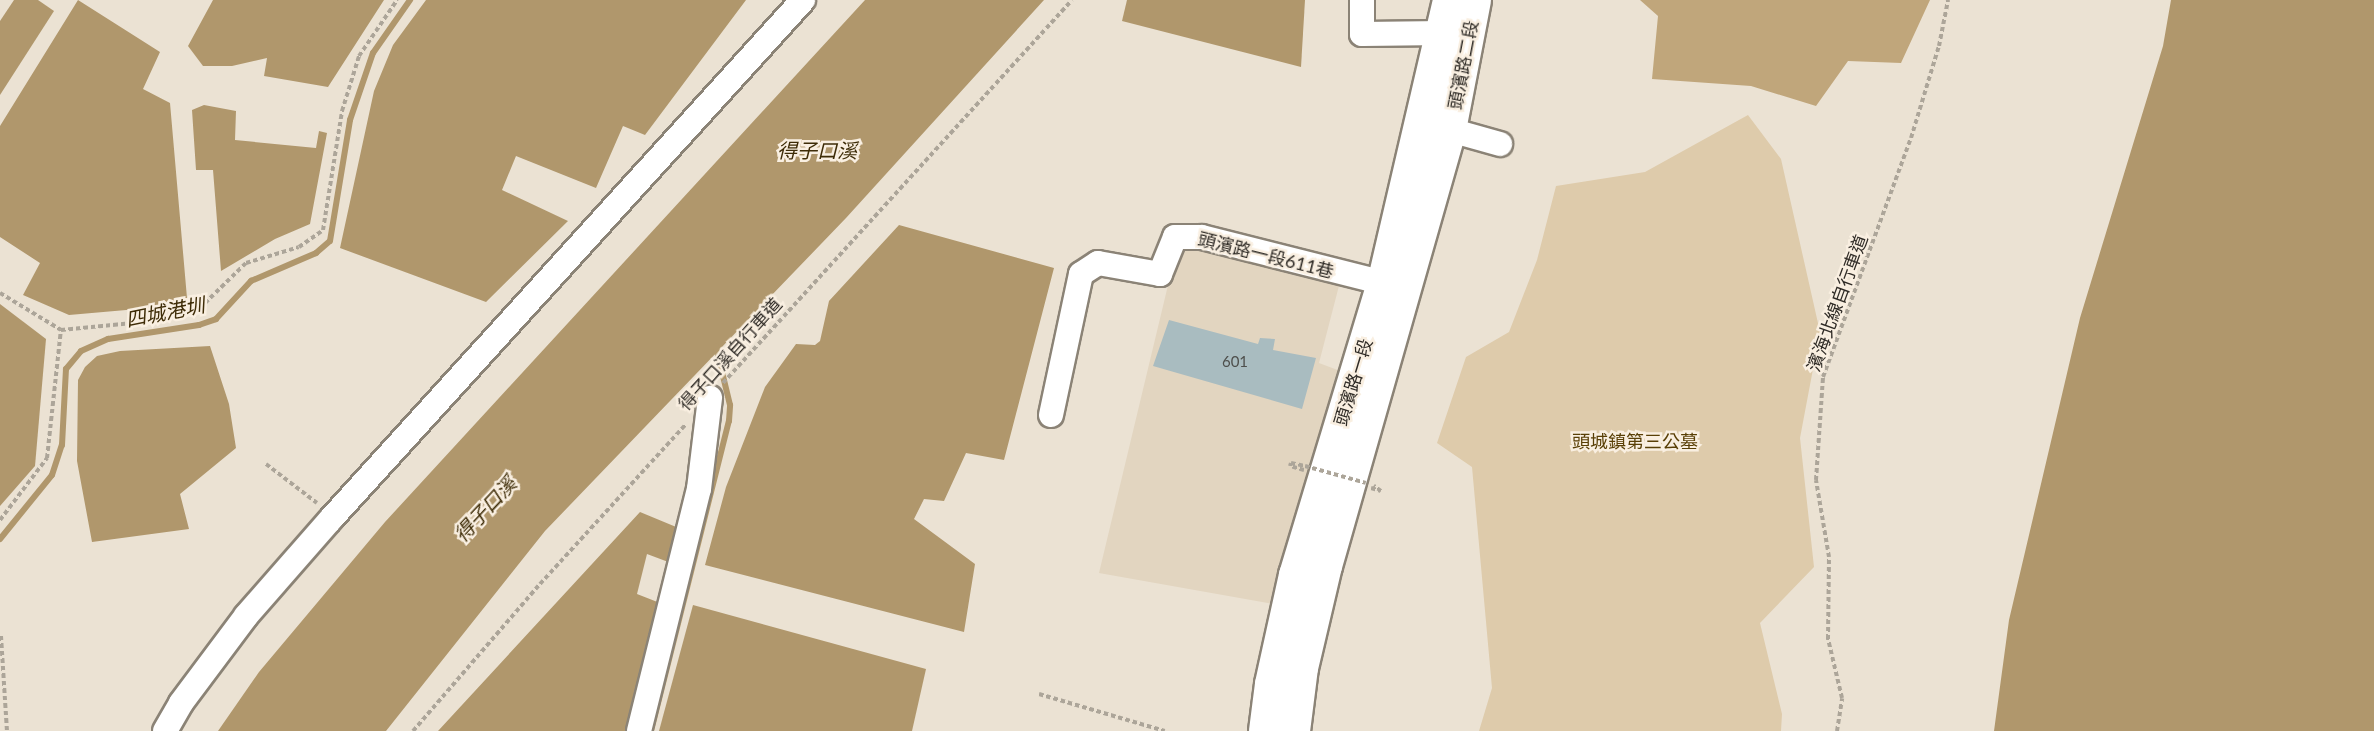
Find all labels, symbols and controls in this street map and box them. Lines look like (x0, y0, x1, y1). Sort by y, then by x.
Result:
street label: 頭濱路二段 (1444, 19, 1482, 111)
water label: 得子口溪 (777, 138, 857, 162)
street label: 頭濱路一段611巷 (1196, 228, 1336, 282)
street label: 濱海北線自行車道 (1802, 232, 1872, 374)
water label: 四城港圳 (123, 293, 207, 331)
street label: 得子口溪自行車道 (674, 293, 786, 415)
street label: 頭濱路一段 (1330, 336, 1376, 428)
house number: 601 (1222, 353, 1248, 371)
park label: 頭城鎮第三公墓 (1572, 430, 1698, 452)
water label: 得子口溪 (449, 472, 521, 546)

